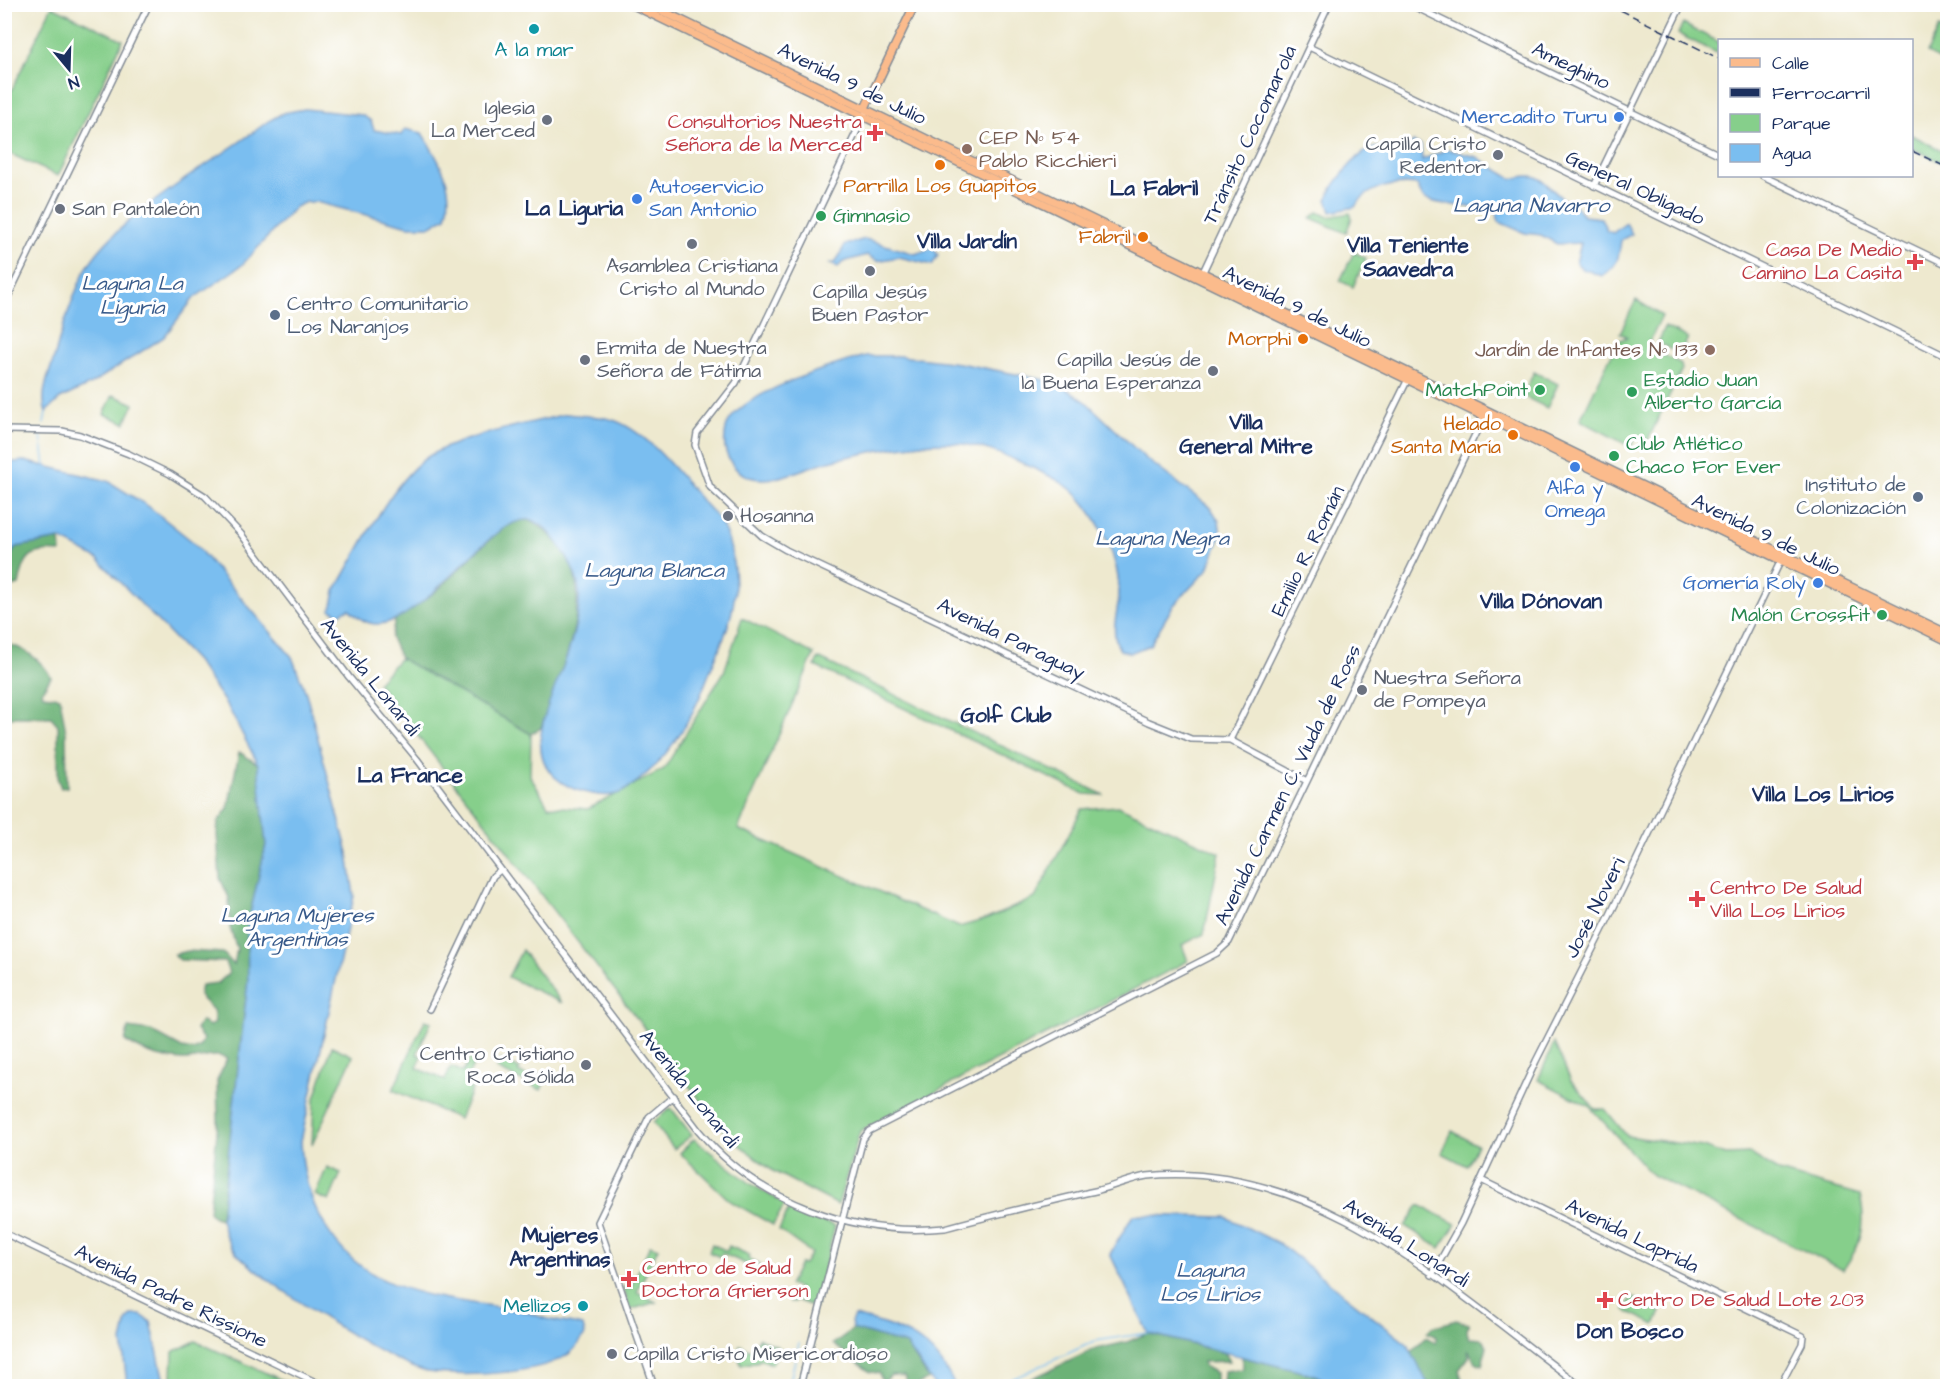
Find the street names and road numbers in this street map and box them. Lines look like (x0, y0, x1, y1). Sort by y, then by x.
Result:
street label: Ameghino (1527, 35, 1615, 98)
street label: Avenida 9 de Julio (773, 36, 931, 132)
street label: Tránsito Cocomarola (1196, 41, 1304, 229)
street label: General Obligado (1560, 143, 1709, 233)
street label: Avenida 9 de Julio (1218, 259, 1376, 355)
street label: Emilio R. Román (1264, 481, 1352, 621)
street label: Avenida 9 de Julio (1687, 487, 1845, 583)
street label: Avenida Paraguay (932, 591, 1090, 688)
street label: Avenida Lonardi (313, 612, 427, 742)
street label: Avenida Carmen C. Viuda de Ross (1208, 640, 1368, 930)
street label: José Noveri (1558, 853, 1632, 963)
street label: Avenida Lonardi (632, 1024, 746, 1154)
street label: Avenida Lonardi (1338, 1192, 1474, 1294)
street label: Avenida Laprida (1561, 1192, 1703, 1280)
street label: Avenida Padre Rissione (70, 1237, 272, 1355)

